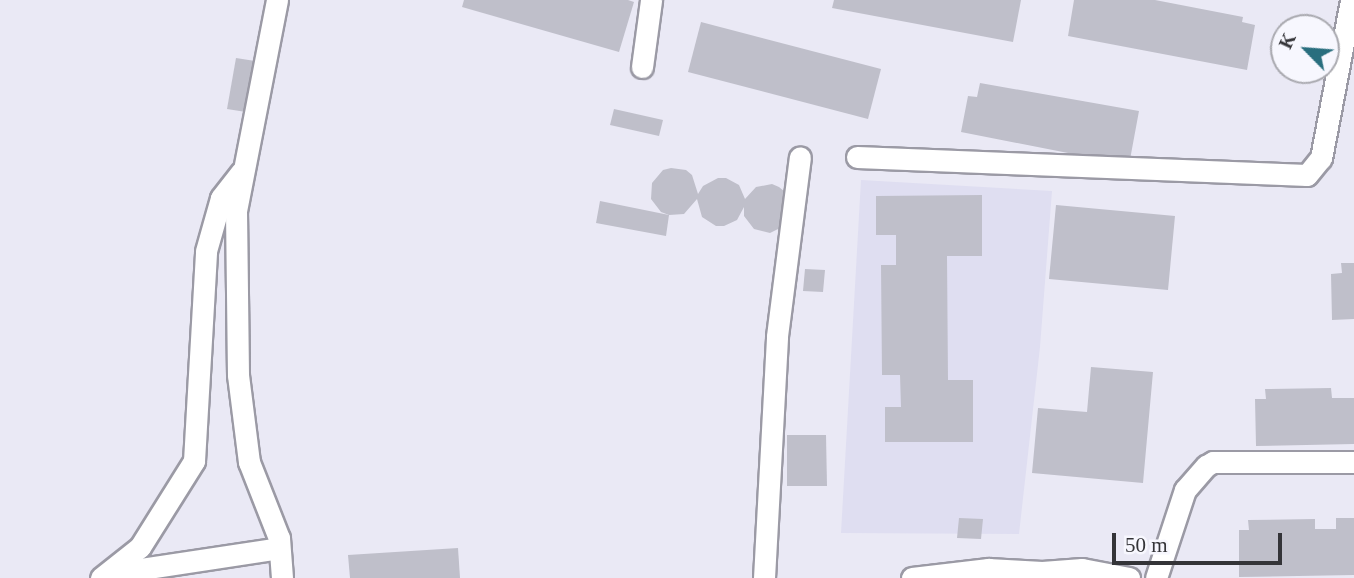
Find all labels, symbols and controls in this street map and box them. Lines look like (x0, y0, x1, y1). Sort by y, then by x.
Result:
north arrow (1270, 14, 1340, 84)
text: K (1275, 30, 1300, 52)
scale bar (1116, 518, 1286, 562)
text: 50 m (1125, 533, 1168, 557)

